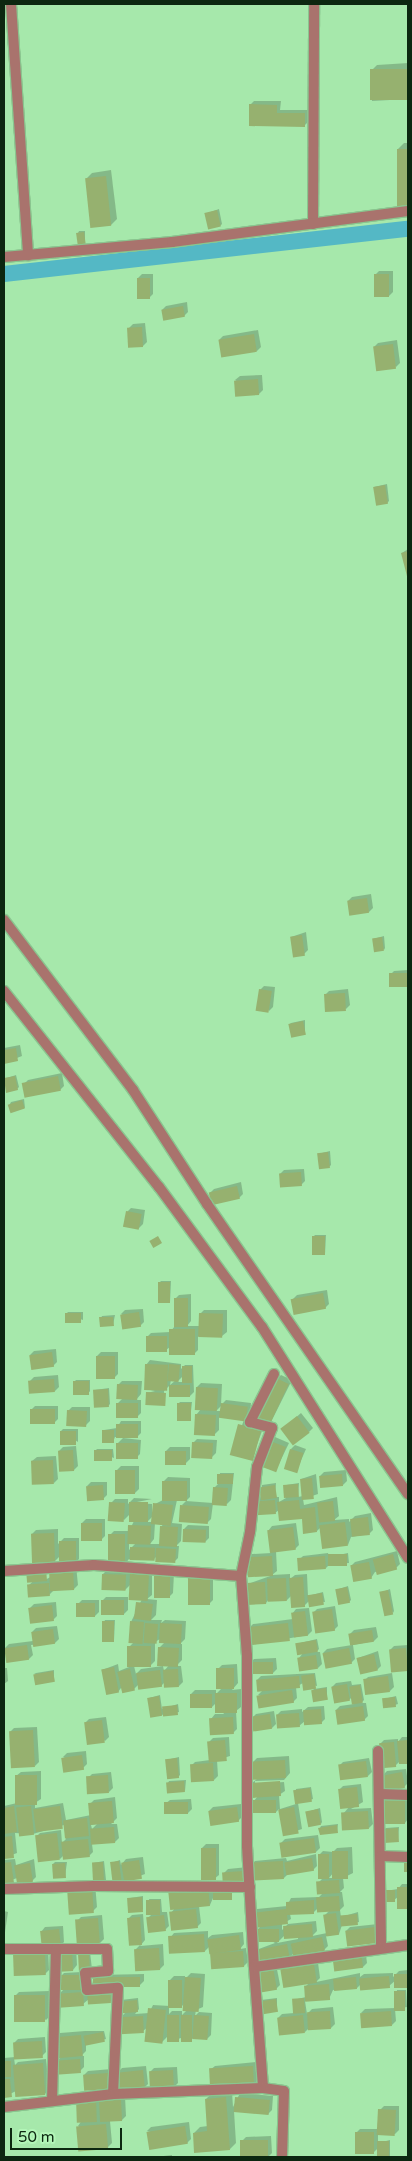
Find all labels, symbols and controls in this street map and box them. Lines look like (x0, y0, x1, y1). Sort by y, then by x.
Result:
scale bar (12, 2118, 125, 2150)
text: 50 m (18, 2128, 55, 2146)

